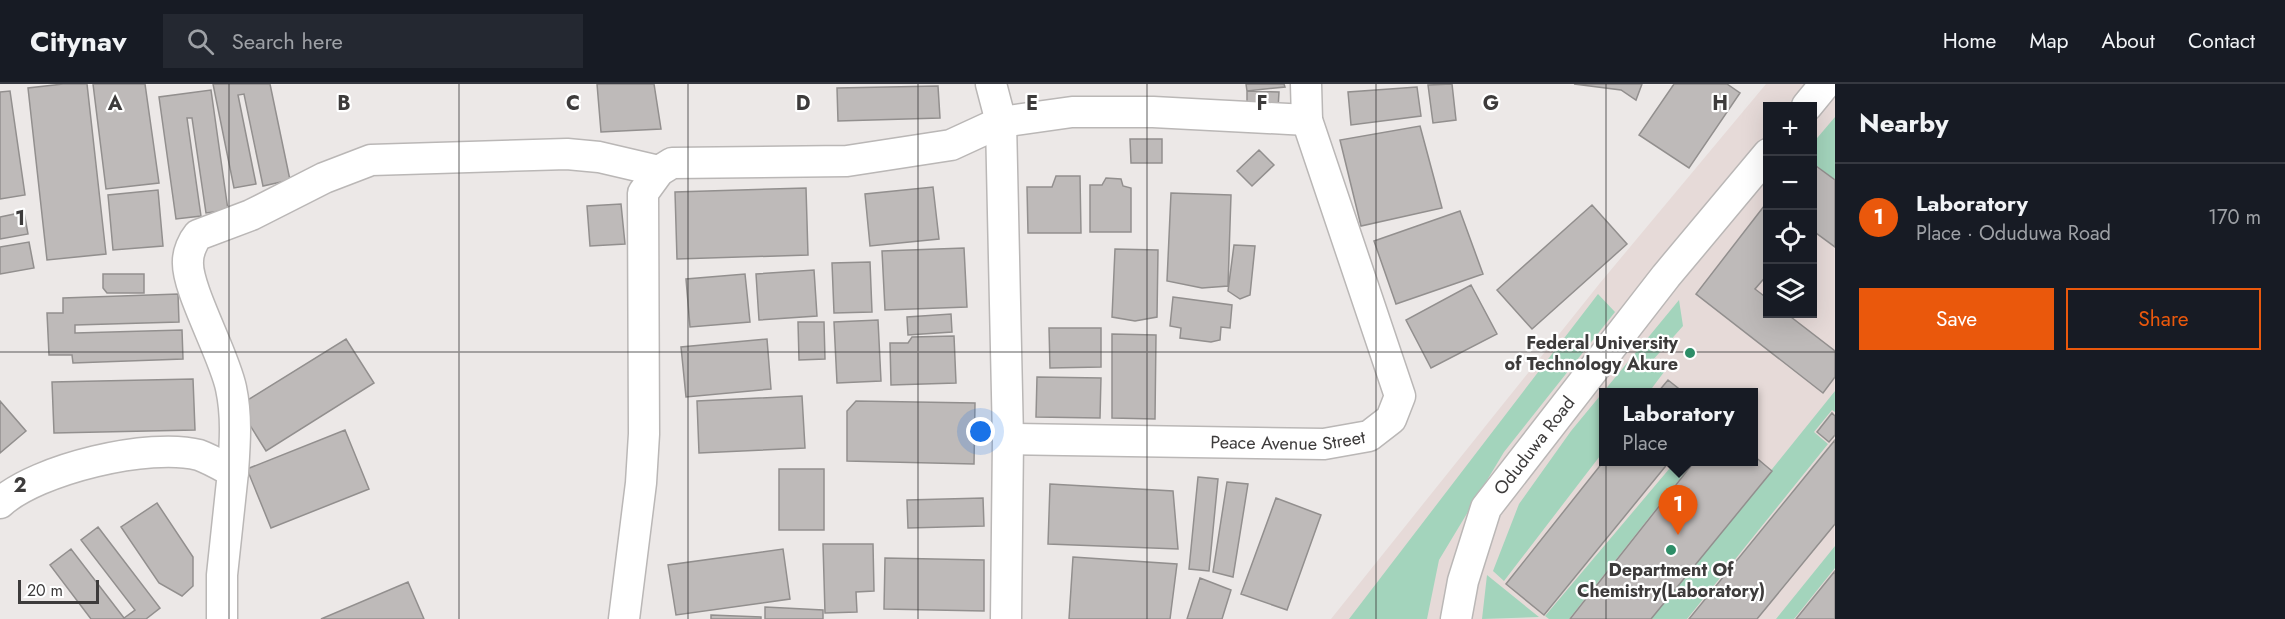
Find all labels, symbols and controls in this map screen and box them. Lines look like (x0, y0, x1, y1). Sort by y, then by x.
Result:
search box (163, 14, 583, 68)
text: Citynav (30, 21, 127, 62)
icon: search (184, 25, 217, 58)
text: Search here (232, 25, 343, 57)
text: Home (1943, 26, 1996, 56)
text: Map (2029, 26, 2069, 56)
text: About (2102, 26, 2155, 56)
text: Contact (2188, 26, 2255, 56)
text: A (107, 89, 123, 118)
text: B (337, 89, 351, 118)
text: C (566, 89, 580, 118)
text: D (796, 89, 810, 118)
text: E (1026, 89, 1038, 118)
text: F (1256, 89, 1268, 118)
text: G (1483, 89, 1499, 118)
text: H (1712, 89, 1728, 118)
map controls (1763, 102, 1817, 318)
button: + (1763, 102, 1817, 156)
text: Nearby (1859, 104, 1948, 142)
button: − (1763, 156, 1817, 210)
text: Laboratory (1916, 187, 2028, 219)
text: 1 (1873, 203, 1884, 232)
text: 170 m (2208, 203, 2261, 232)
text: 1 (15, 204, 25, 233)
button: locate (1763, 210, 1817, 264)
text: Place · Oduduwa Road (1916, 219, 2111, 248)
button: layers (1763, 264, 1817, 318)
button: Save (1859, 288, 2054, 350)
button: Share (2066, 288, 2261, 350)
place label: Federal University of Technology Akure (1505, 330, 1679, 377)
marker: Federal University of Technology Akure (1683, 346, 1697, 360)
popup (1599, 388, 1758, 466)
street label: Oduduwa Road (1488, 391, 1581, 501)
text: Laboratory (1622, 397, 1735, 429)
your location (966, 417, 995, 446)
street label: Peace Avenue Street (1210, 424, 1368, 457)
text: Place (1622, 429, 1668, 458)
text: 2 (13, 471, 27, 500)
pin: 1 (1658, 486, 1698, 535)
marker: Department Of Chemistry(Laboratory) (1664, 543, 1678, 557)
place label: Department Of Chemistry(Laboratory) (1577, 557, 1765, 604)
scale bar (18, 577, 99, 604)
text: 20 m (27, 579, 63, 602)

